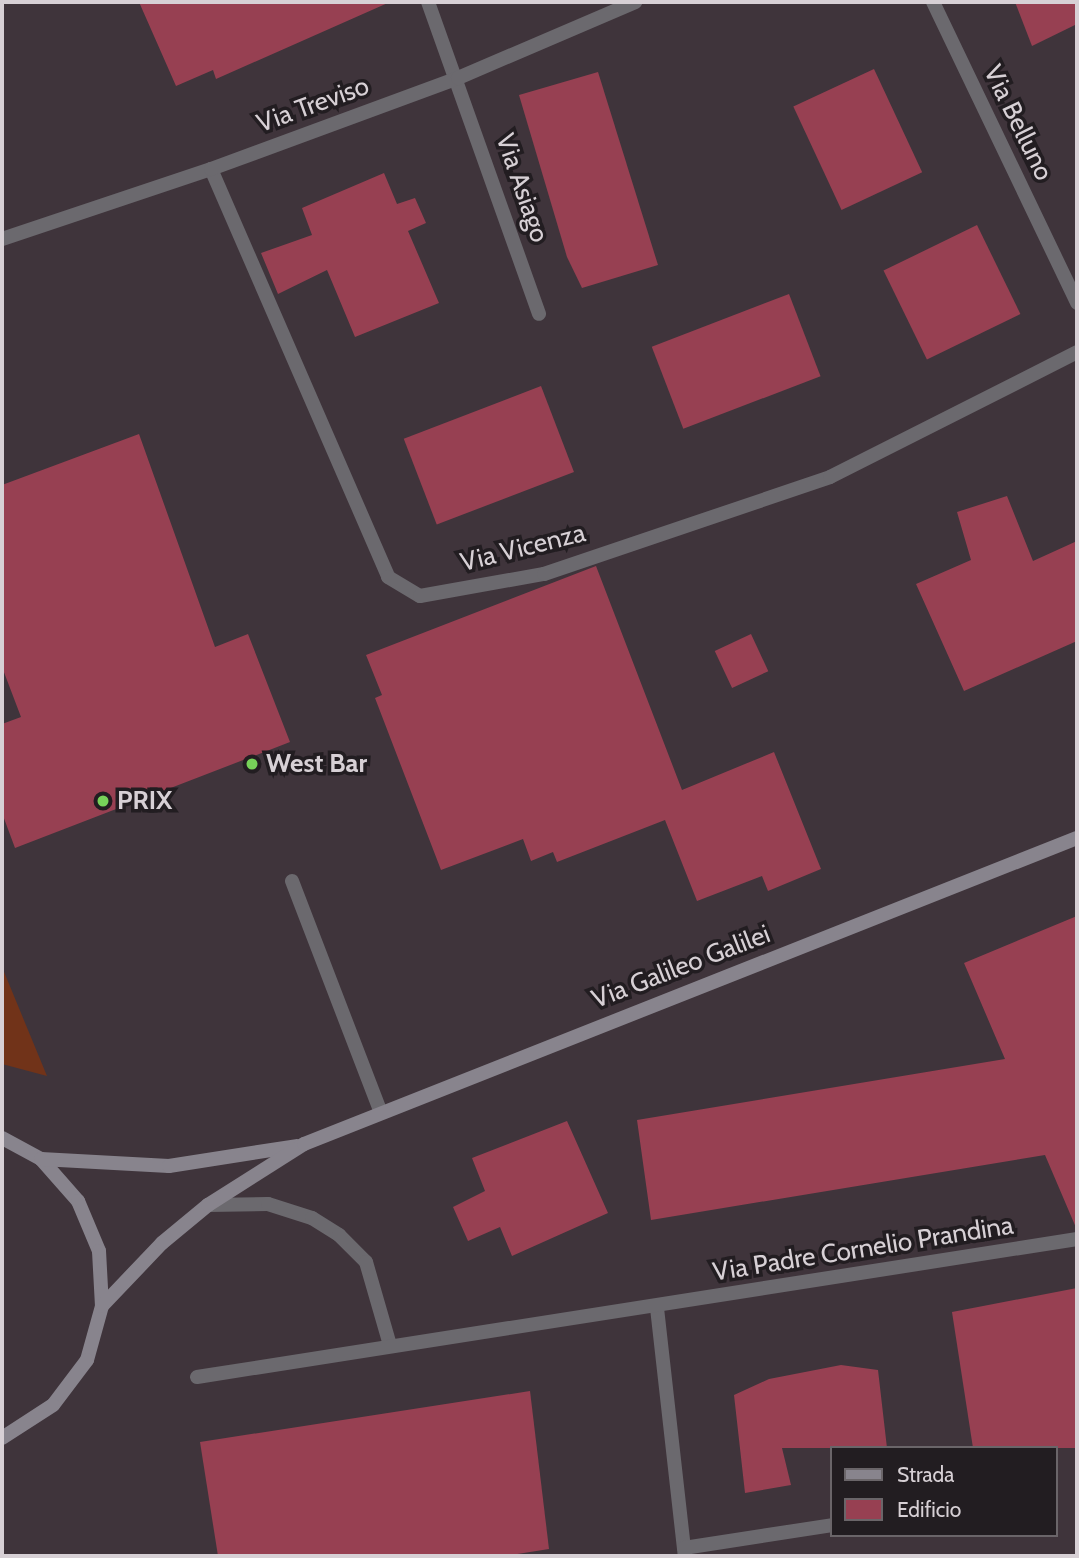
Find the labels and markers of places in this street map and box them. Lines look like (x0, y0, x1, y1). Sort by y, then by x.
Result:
place label: West Bar (266, 748, 367, 780)
marker: West Bar (244, 756, 260, 772)
place label: PRIX (117, 785, 172, 817)
marker: PRIX (95, 793, 111, 809)

